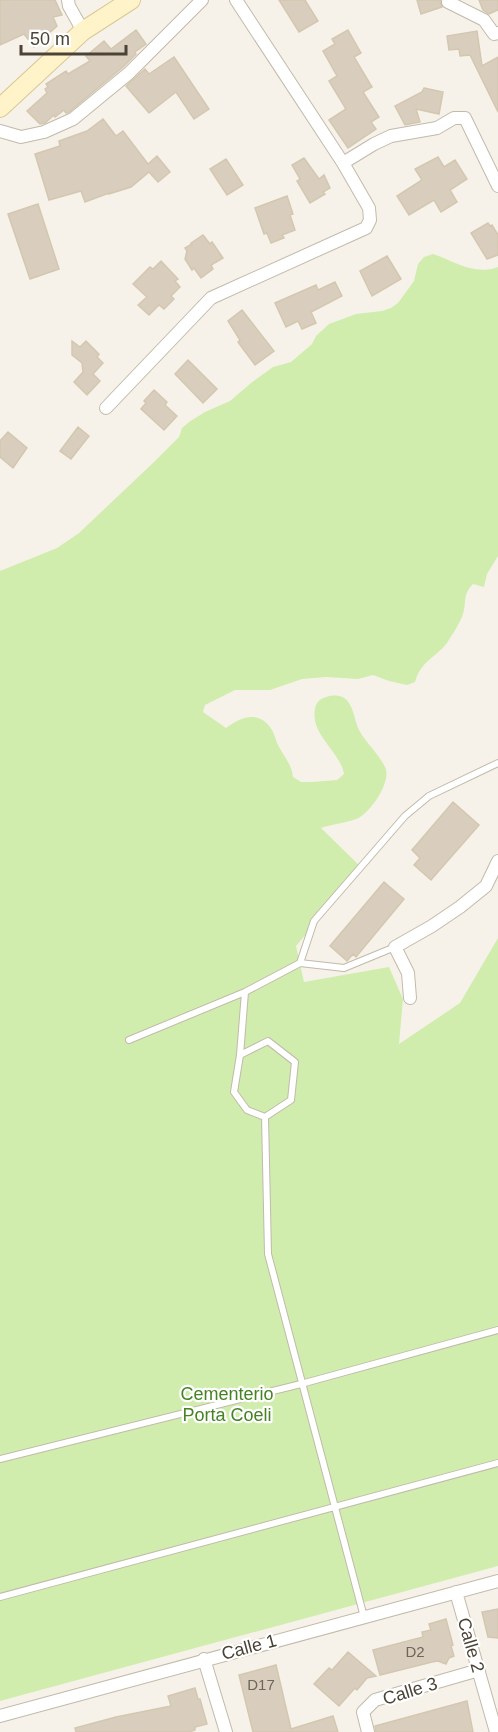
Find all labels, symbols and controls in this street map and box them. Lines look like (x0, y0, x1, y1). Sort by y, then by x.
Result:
scale bar (21, 18, 126, 56)
text: 50 m (30, 29, 70, 49)
park label: Cementerio Porta Coeli (180, 1384, 274, 1425)
street label: Calle 2 (454, 1615, 488, 1675)
street label: Calle 1 (219, 1630, 279, 1664)
house number: D2 (405, 1643, 425, 1660)
street label: Calle 3 (380, 1673, 440, 1709)
house number: D17 (247, 1676, 275, 1693)

